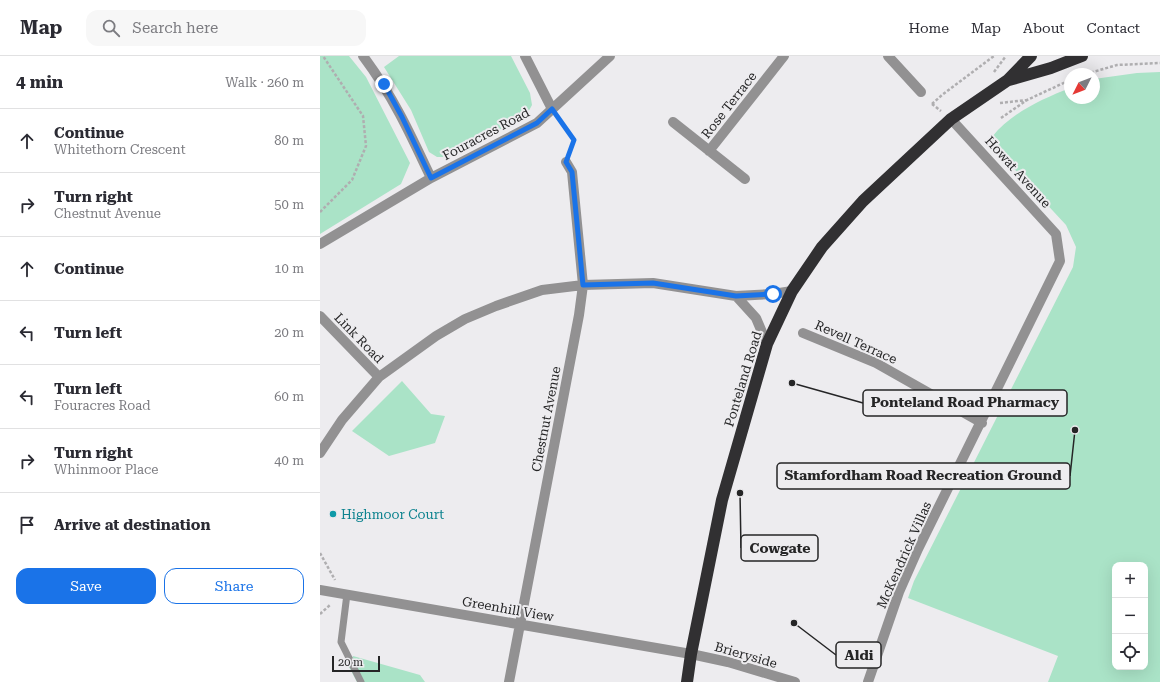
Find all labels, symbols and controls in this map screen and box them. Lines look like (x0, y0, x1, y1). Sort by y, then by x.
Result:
search box (86, 10, 366, 46)
text: Map (20, 16, 62, 39)
icon: search (100, 17, 122, 39)
text: Search here (132, 19, 218, 37)
text: Home (908, 20, 949, 36)
text: Map (971, 20, 1001, 36)
text: About (1023, 20, 1065, 36)
text: Contact (1087, 20, 1140, 36)
north arrow (1064, 68, 1100, 104)
street label: Rose Terrace (698, 69, 760, 141)
text: 4 min (16, 72, 63, 92)
text: Walk · 260 m (225, 75, 304, 90)
route end (375, 75, 393, 93)
street label: Fouracres Road (440, 104, 533, 163)
text: Continue (54, 124, 124, 142)
icon: ahead (16, 130, 38, 152)
text: 80 m (274, 133, 304, 148)
street label: Howat Avenue (982, 133, 1054, 211)
text: Whitethorn Crescent (54, 142, 186, 157)
text: Turn right (54, 188, 133, 206)
icon: right (16, 194, 38, 216)
text: 50 m (274, 197, 304, 212)
text: Chestnut Avenue (54, 206, 161, 221)
icon: ahead (16, 258, 38, 280)
text: Continue (54, 260, 124, 278)
text: 10 m (274, 261, 304, 276)
route start (764, 285, 782, 303)
street label: Link Road (331, 310, 387, 367)
street label: Revell Terrace (813, 317, 899, 367)
icon: left (16, 322, 38, 344)
text: Turn left (54, 324, 122, 342)
text: 20 m (274, 325, 304, 340)
street label: Ponteland Road (721, 329, 765, 429)
street label: Chestnut Avenue (528, 365, 564, 473)
text: Turn left (54, 380, 122, 398)
icon: left (16, 386, 38, 408)
text: 60 m (274, 389, 304, 404)
callout: Ponteland Road Pharmacy (863, 390, 1067, 416)
text: Ponteland Road Pharmacy (871, 394, 1060, 410)
text: Fouracres Road (54, 398, 150, 413)
text: Turn right (54, 444, 133, 462)
icon: right (16, 450, 38, 472)
text: 40 m (274, 453, 304, 468)
text: Whinmoor Place (54, 462, 158, 477)
callout: Stamfordham Road Recreation Ground (777, 463, 1070, 489)
text: Stamfordham Road Recreation Ground (785, 467, 1062, 483)
street label: McKendrick Villas (874, 499, 934, 611)
place label: Highmoor Court (341, 507, 444, 522)
marker: Highmoor Court (328, 509, 338, 519)
icon: arrive (16, 514, 38, 536)
text: Arrive at destination (54, 516, 210, 534)
callout: Cowgate (741, 535, 818, 561)
text: Cowgate (750, 540, 810, 556)
map controls (1112, 562, 1148, 670)
button: + (1112, 562, 1148, 598)
button: Save (16, 568, 156, 604)
button: Share (164, 568, 304, 604)
street label: Greenhill View (461, 594, 555, 624)
button: − (1112, 598, 1148, 634)
button: locate (1112, 634, 1148, 670)
street label: Brieryside (713, 639, 779, 671)
callout: Aldi (836, 642, 881, 668)
text: Aldi (845, 647, 874, 663)
scale bar (332, 654, 380, 673)
text: 20 m (338, 656, 363, 669)

